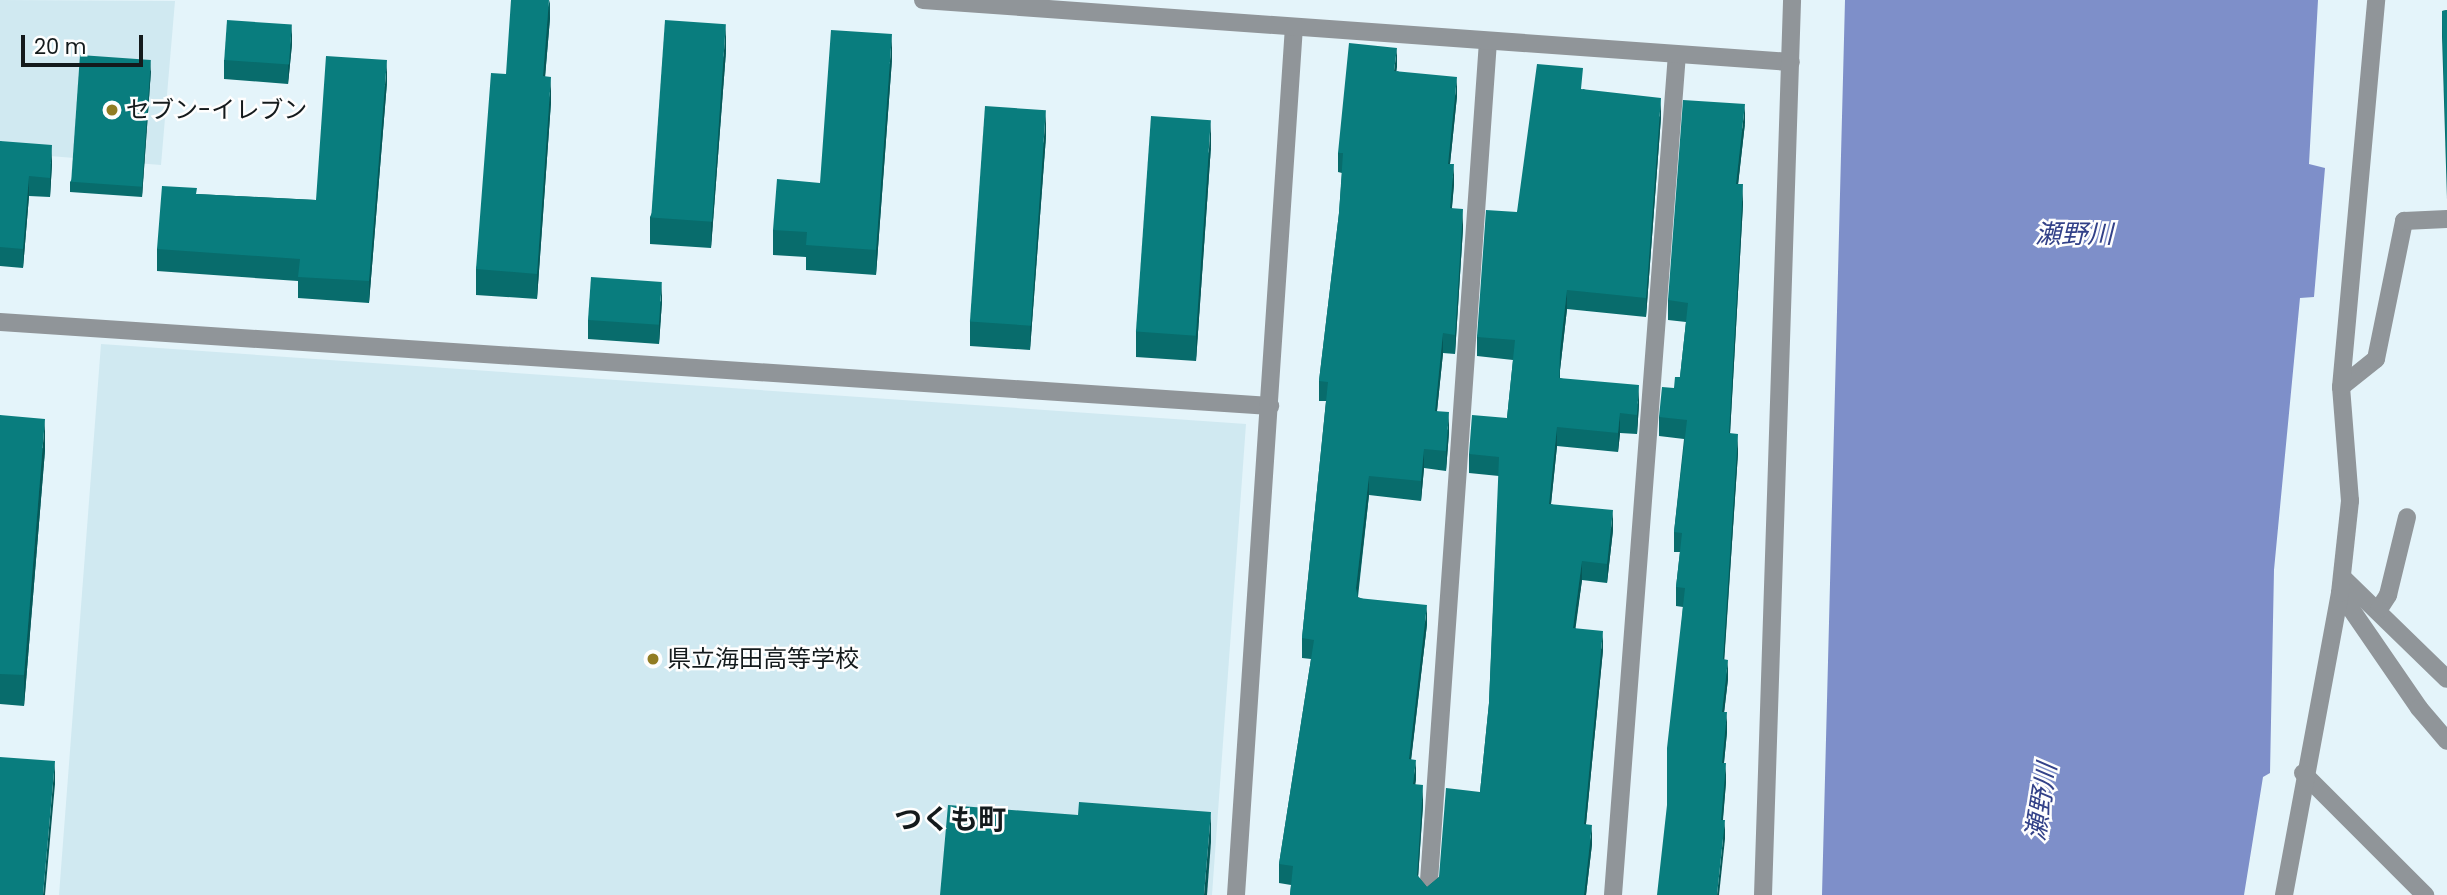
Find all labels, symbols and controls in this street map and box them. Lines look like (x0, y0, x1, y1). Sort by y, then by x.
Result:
scale bar (24, 21, 147, 65)
text: 20 m (34, 32, 87, 61)
place label: セブン-イレブン (126, 96, 307, 124)
marker: セブン-イレブン (104, 102, 120, 118)
water label: 瀬野川 (2035, 219, 2113, 251)
place label: 県立海田高等学校 (667, 645, 859, 673)
marker: 県立海田高等学校 (645, 651, 661, 667)
water label: 瀬野川 (2020, 761, 2064, 843)
district label: つくも町 (894, 803, 1006, 837)

